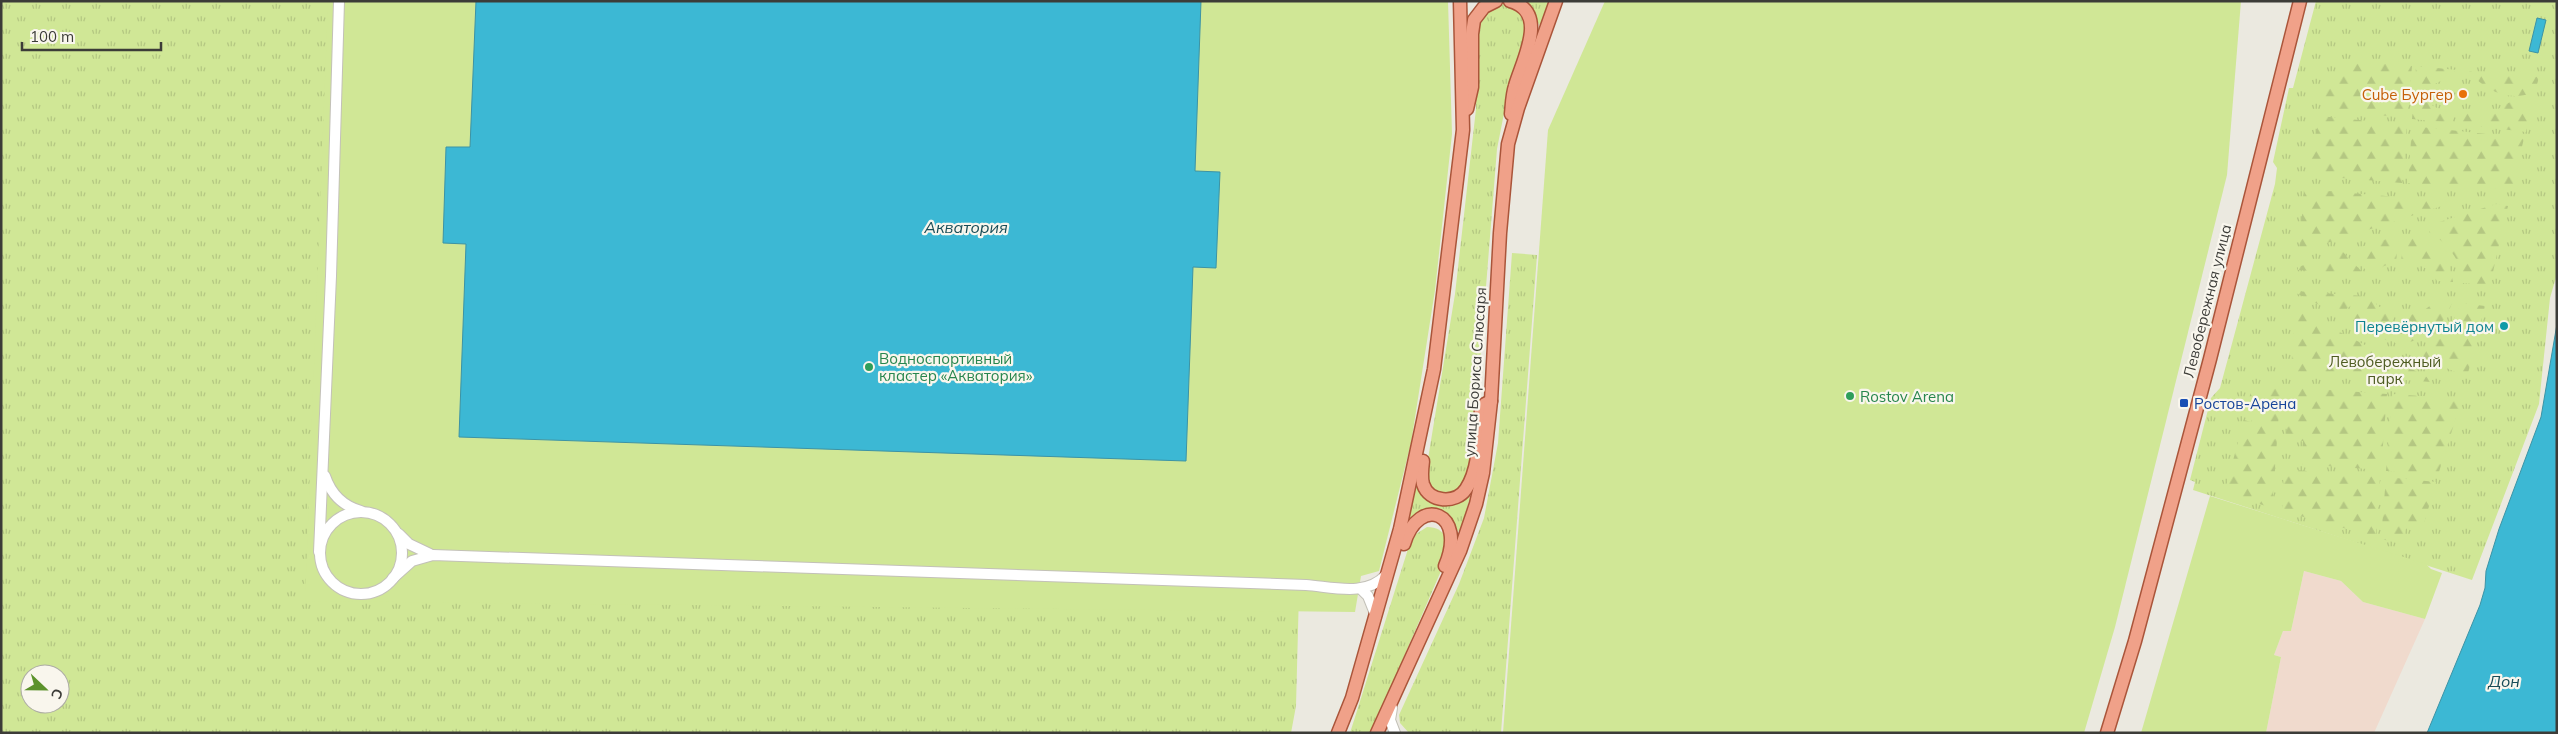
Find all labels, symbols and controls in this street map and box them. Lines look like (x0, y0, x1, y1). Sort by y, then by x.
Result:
scale bar (22, 20, 161, 52)
text: 100 m (30, 27, 74, 46)
place label: Cube Бургер (2362, 85, 2453, 104)
marker: Cube Бургер (2457, 88, 2469, 100)
water label: Акватория (923, 217, 1008, 237)
street label: Левобережная улица (2179, 222, 2235, 380)
street label: улица Бориса Слюсаря (1460, 286, 1490, 458)
place label: Перевёрнутый дом (2355, 317, 2494, 336)
marker: Перевёрнутый дом (2498, 320, 2510, 332)
place label: Водноспортивный кластер «Акватория» (879, 349, 1033, 385)
park label: Левобережный парк (2329, 352, 2441, 388)
marker: Водноспортивный кластер «Акватория» (863, 361, 875, 373)
place label: Rostov Arena (1860, 387, 1954, 406)
marker: Rostov Arena (1844, 390, 1856, 402)
place label: Ростов-Арена (2194, 394, 2297, 413)
marker: Ростов-Арена (2178, 397, 2190, 409)
north arrow (20, 664, 70, 714)
water label: Дон (2487, 671, 2520, 691)
text: С (47, 686, 67, 702)

